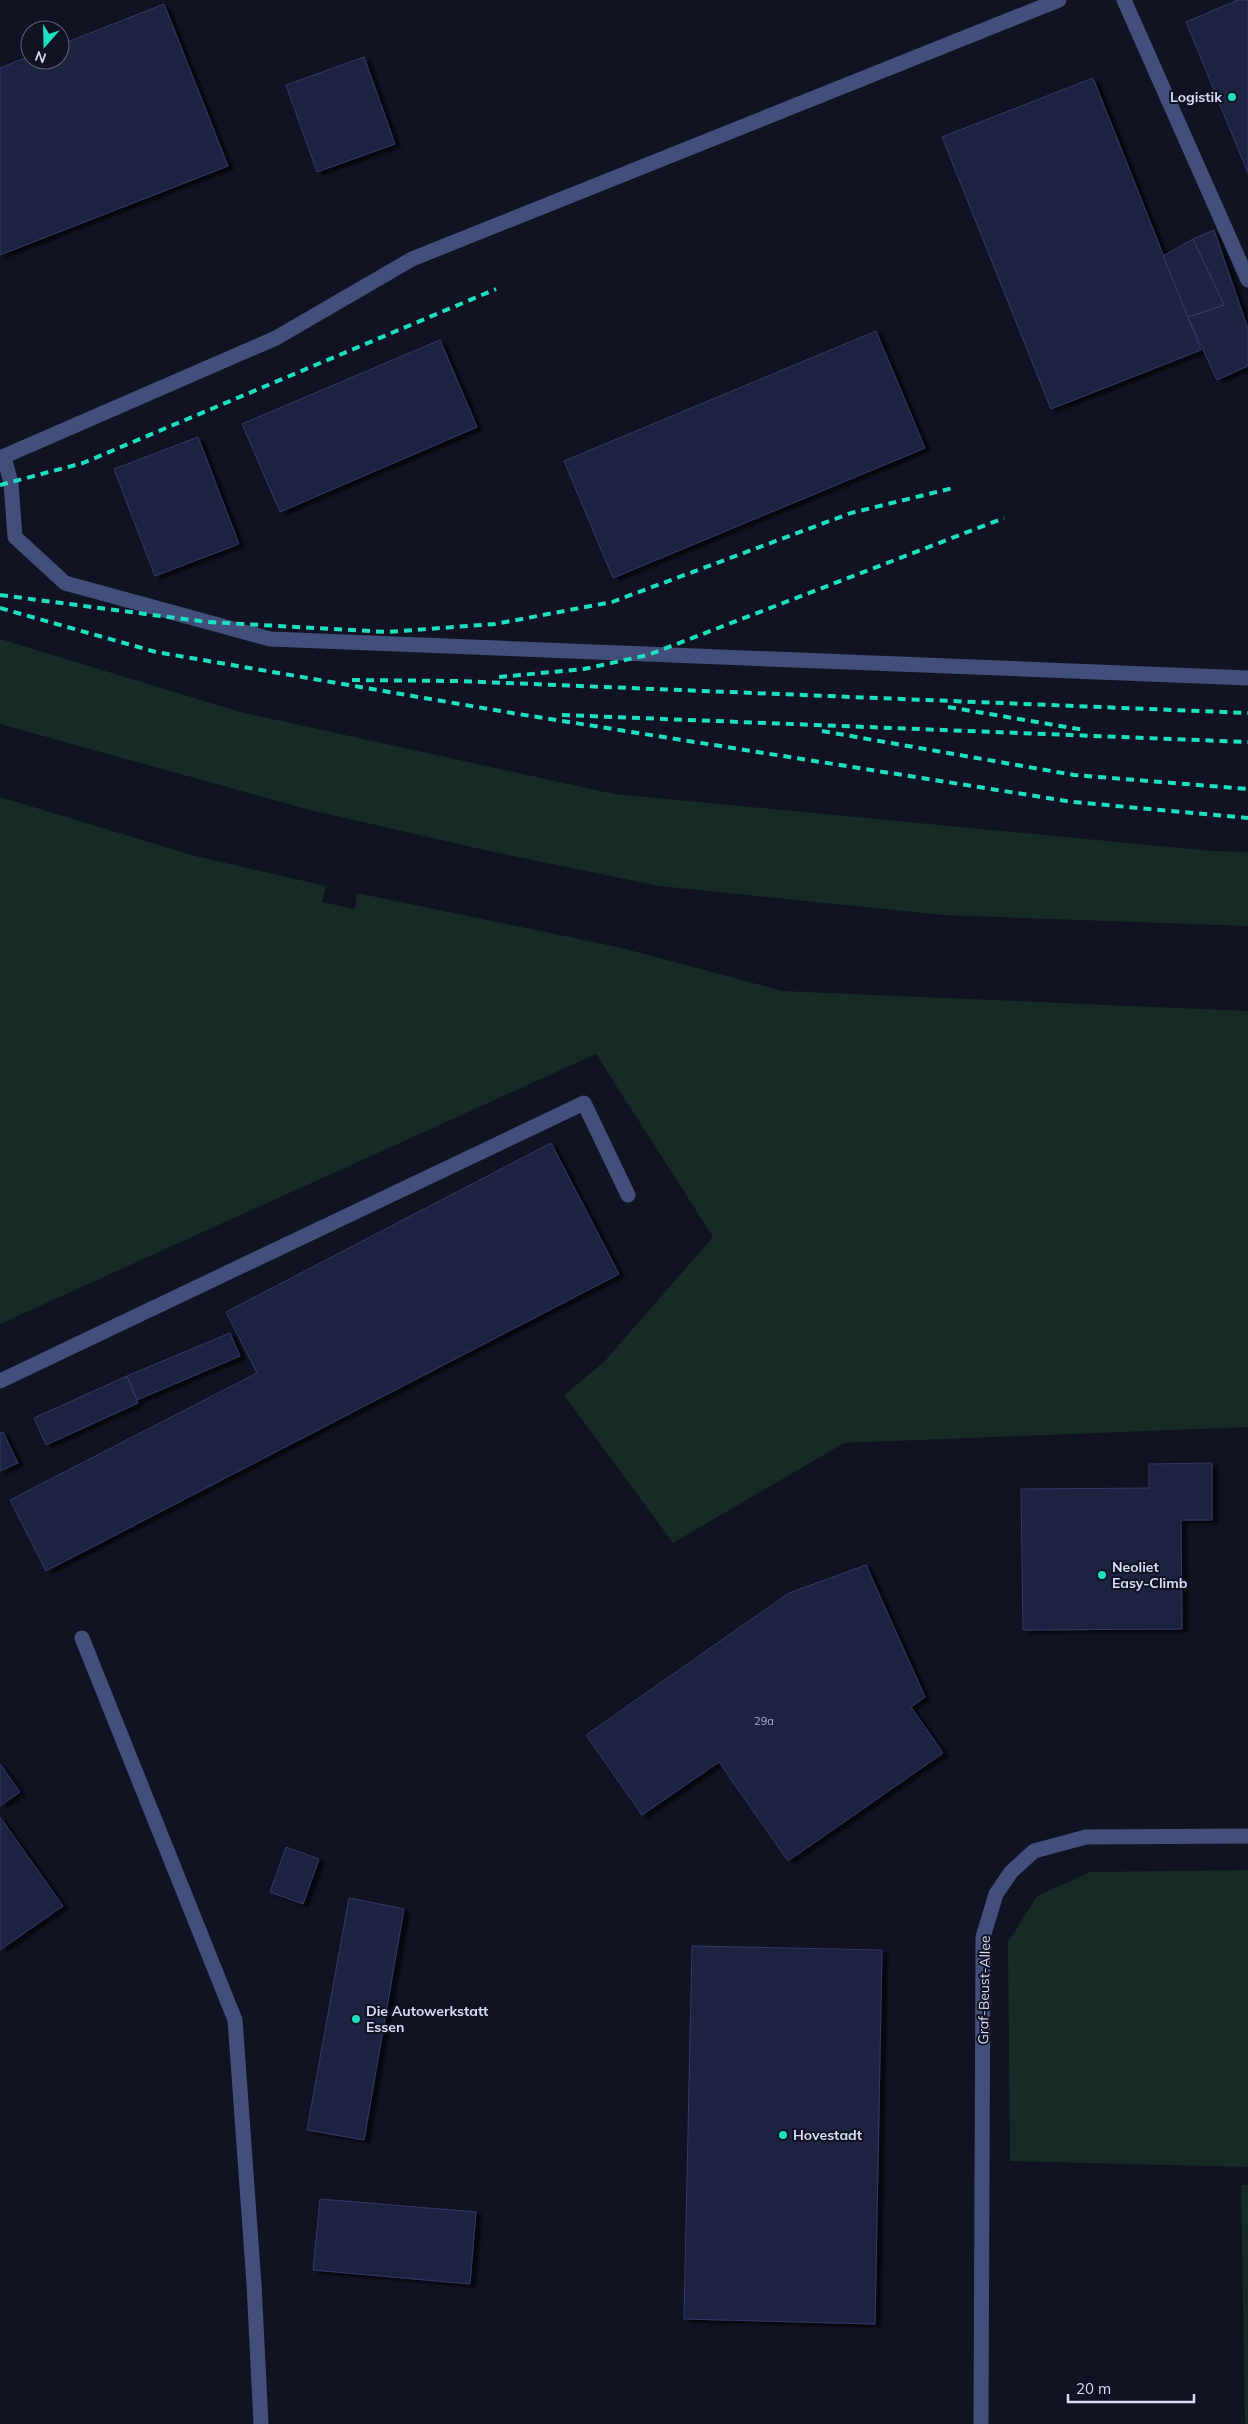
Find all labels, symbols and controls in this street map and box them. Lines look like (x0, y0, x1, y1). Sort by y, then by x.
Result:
north arrow (20, 20, 70, 70)
text: N (33, 47, 49, 67)
place label: Logistik (1170, 88, 1222, 106)
marker: Logistik (1226, 91, 1238, 103)
place label: Neoliet Easy-Climb (1112, 1558, 1188, 1592)
marker: Neoliet Easy-Climb (1096, 1569, 1108, 1581)
house number: 29a (754, 1714, 774, 1728)
street label: Graf-Beust-Allee (974, 1935, 994, 2045)
place label: Die Autowerkstatt Essen (366, 2002, 489, 2036)
marker: Die Autowerkstatt Essen (350, 2013, 362, 2025)
place label: Hovestadt (793, 2126, 863, 2144)
marker: Hovestadt (777, 2129, 789, 2141)
scale bar (1068, 2372, 1194, 2404)
text: 20 m (1076, 2379, 1111, 2398)

